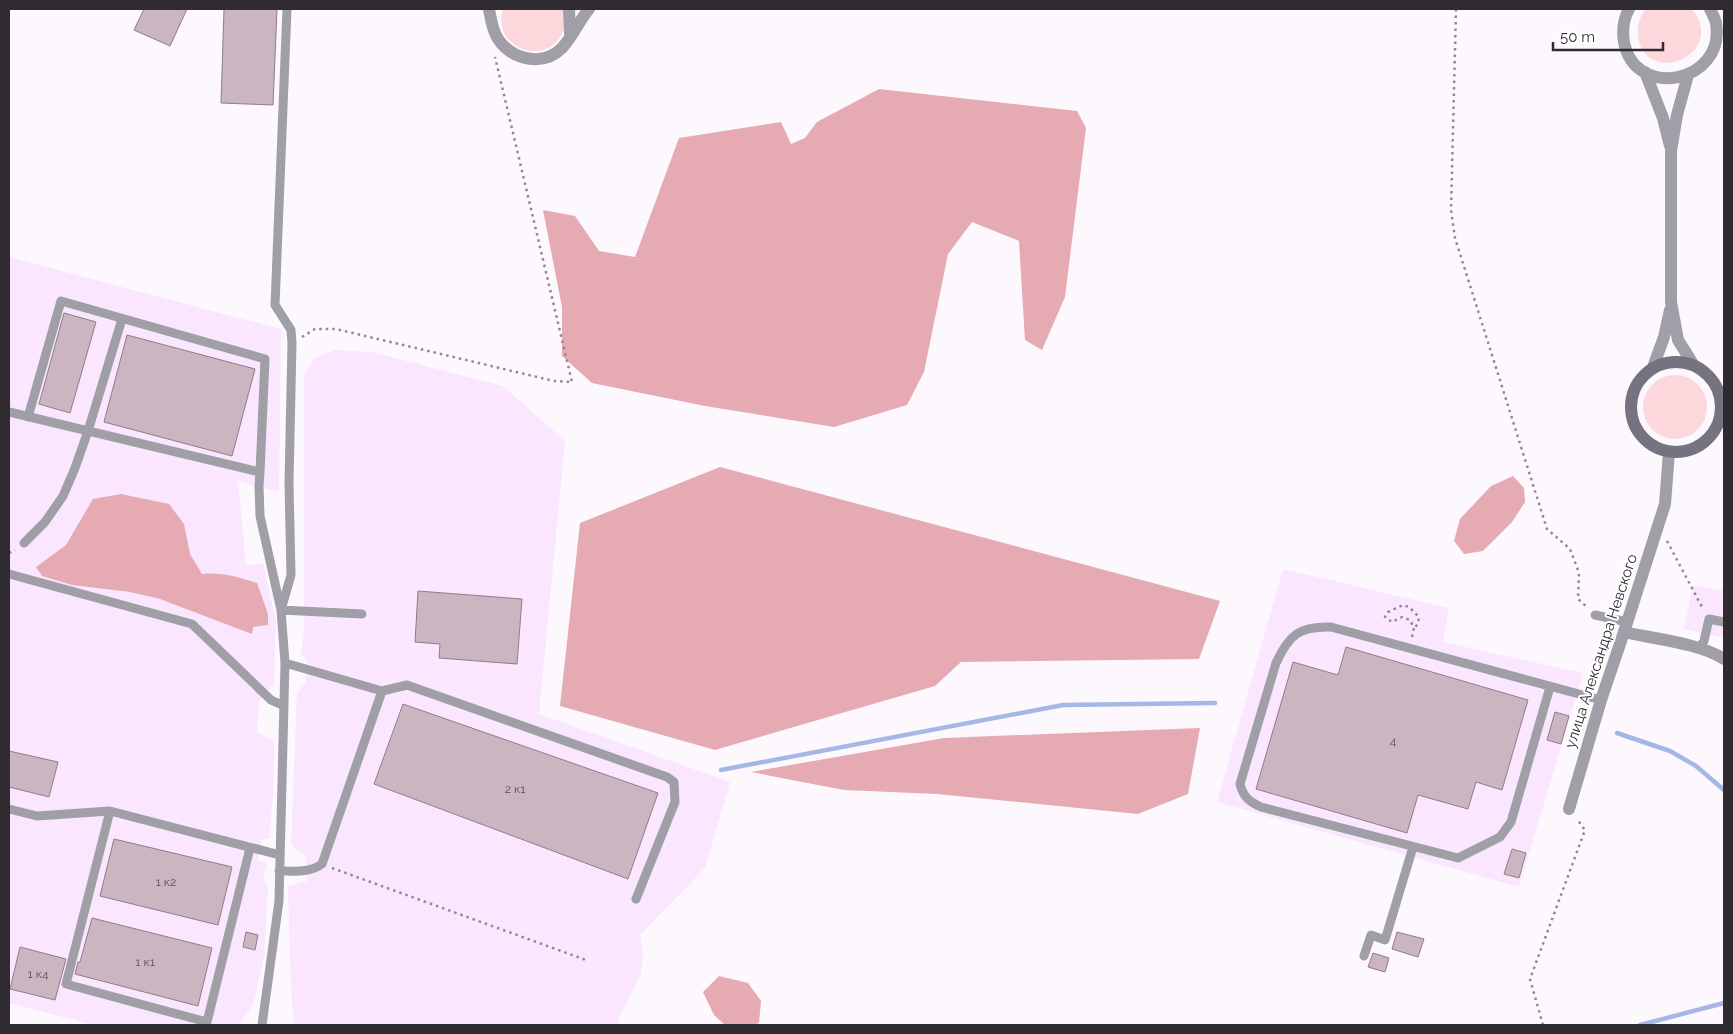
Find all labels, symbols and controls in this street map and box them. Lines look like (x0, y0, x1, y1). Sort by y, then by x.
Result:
scale bar (1553, 20, 1663, 52)
text: 50 m (1560, 28, 1595, 46)
street label: улица Александра Невского (1561, 552, 1641, 750)
house number: 4 (1390, 734, 1397, 748)
house number: 2 к1 (505, 782, 525, 796)
house number: 1 к2 (156, 875, 176, 889)
house number: 1 к1 (135, 955, 155, 969)
house number: 1 к4 (28, 967, 49, 981)

